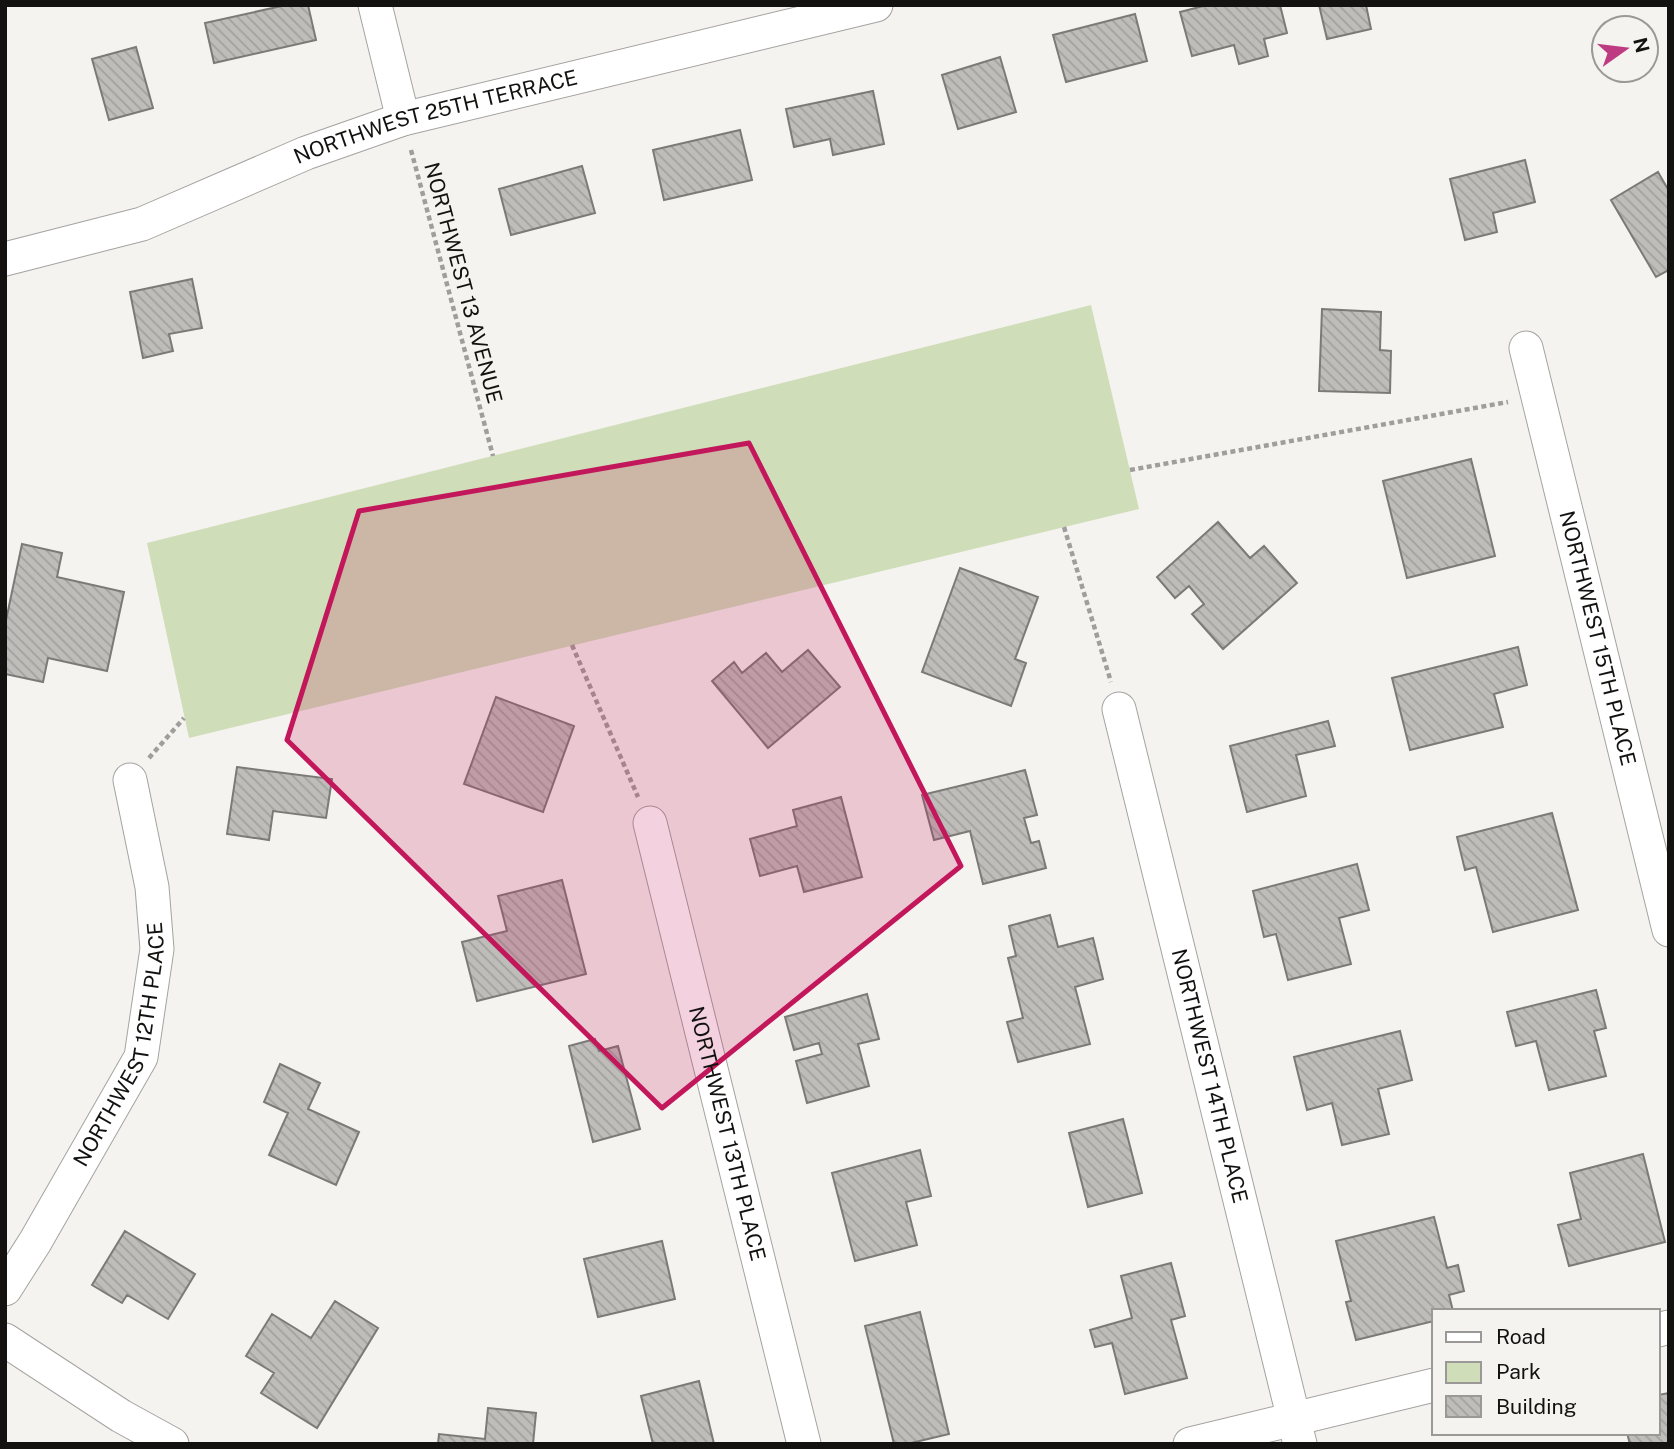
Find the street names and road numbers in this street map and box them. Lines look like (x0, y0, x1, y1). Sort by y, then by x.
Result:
street label: NORTHWEST 25TH TERRACE (290, 64, 580, 169)
street label: NORTHWEST 13 AVENUE (419, 160, 508, 406)
street label: NORTHWEST 15TH PLACE (1554, 508, 1641, 768)
street label: NORTHWEST 12TH PLACE (68, 921, 169, 1171)
street label: NORTHWEST 14TH PLACE (1167, 946, 1253, 1206)
street label: NORTHWEST 13TH PLACE (684, 1004, 771, 1263)

